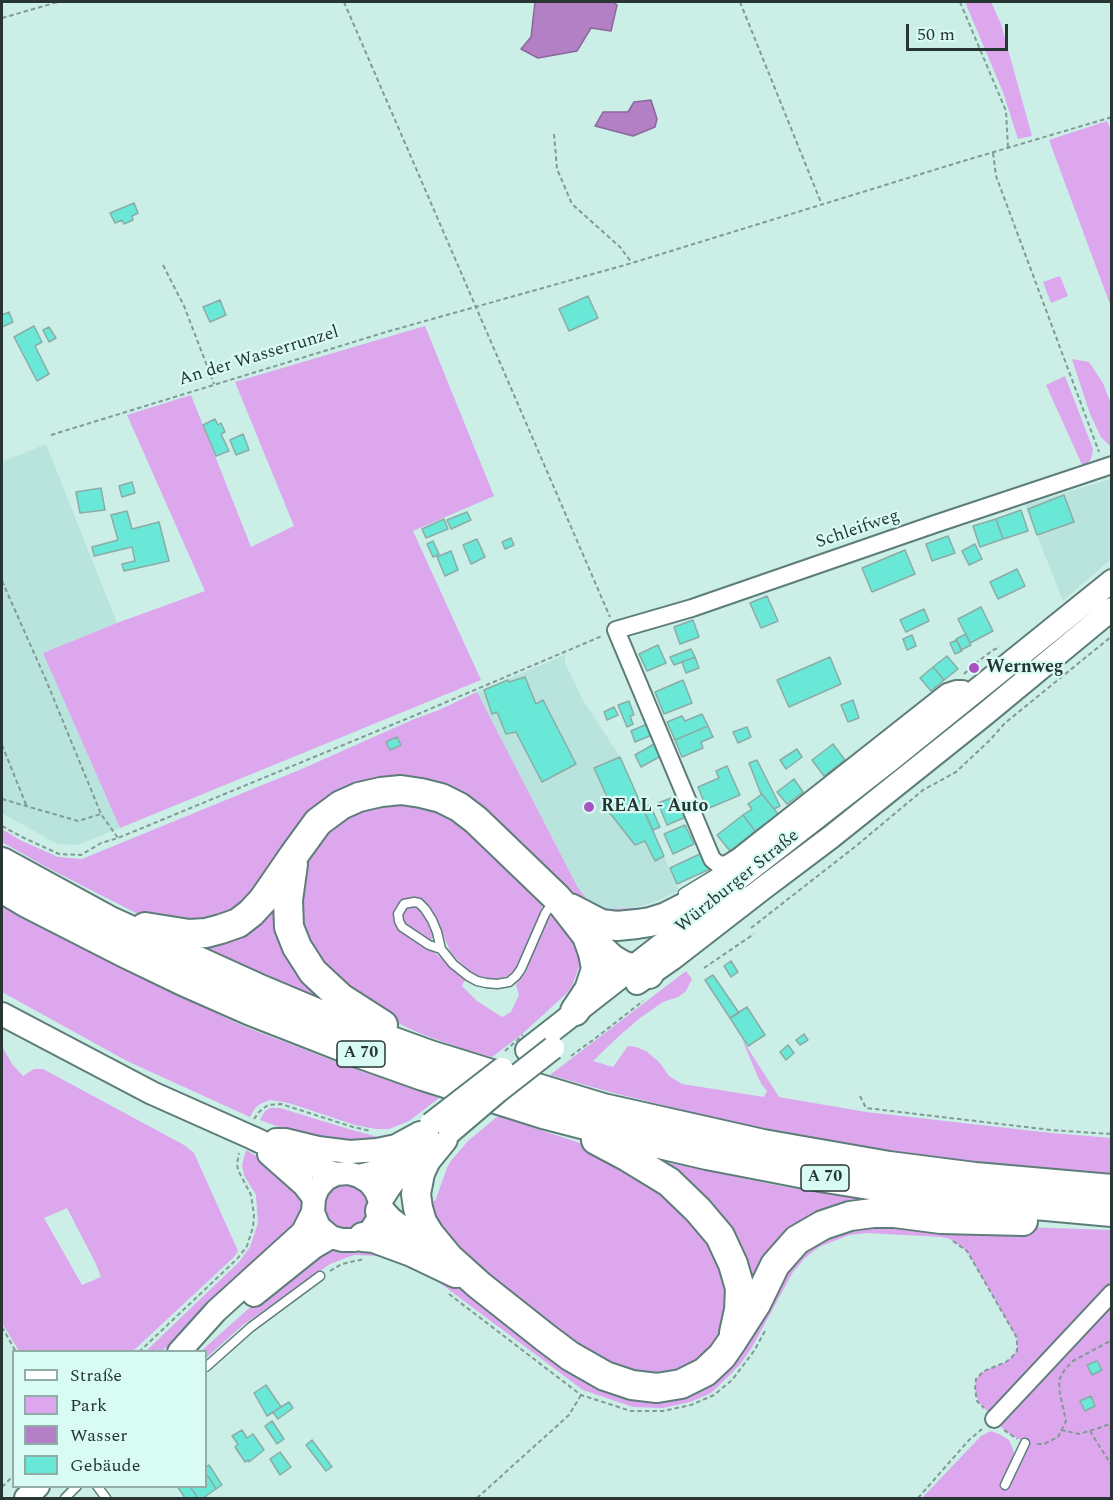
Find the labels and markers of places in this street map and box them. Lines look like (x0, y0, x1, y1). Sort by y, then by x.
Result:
place label: Wernweg (986, 657, 1064, 679)
marker: Wernweg (967, 661, 981, 675)
place label: REAL - Auto (601, 796, 708, 818)
marker: REAL - Auto (582, 800, 596, 814)

